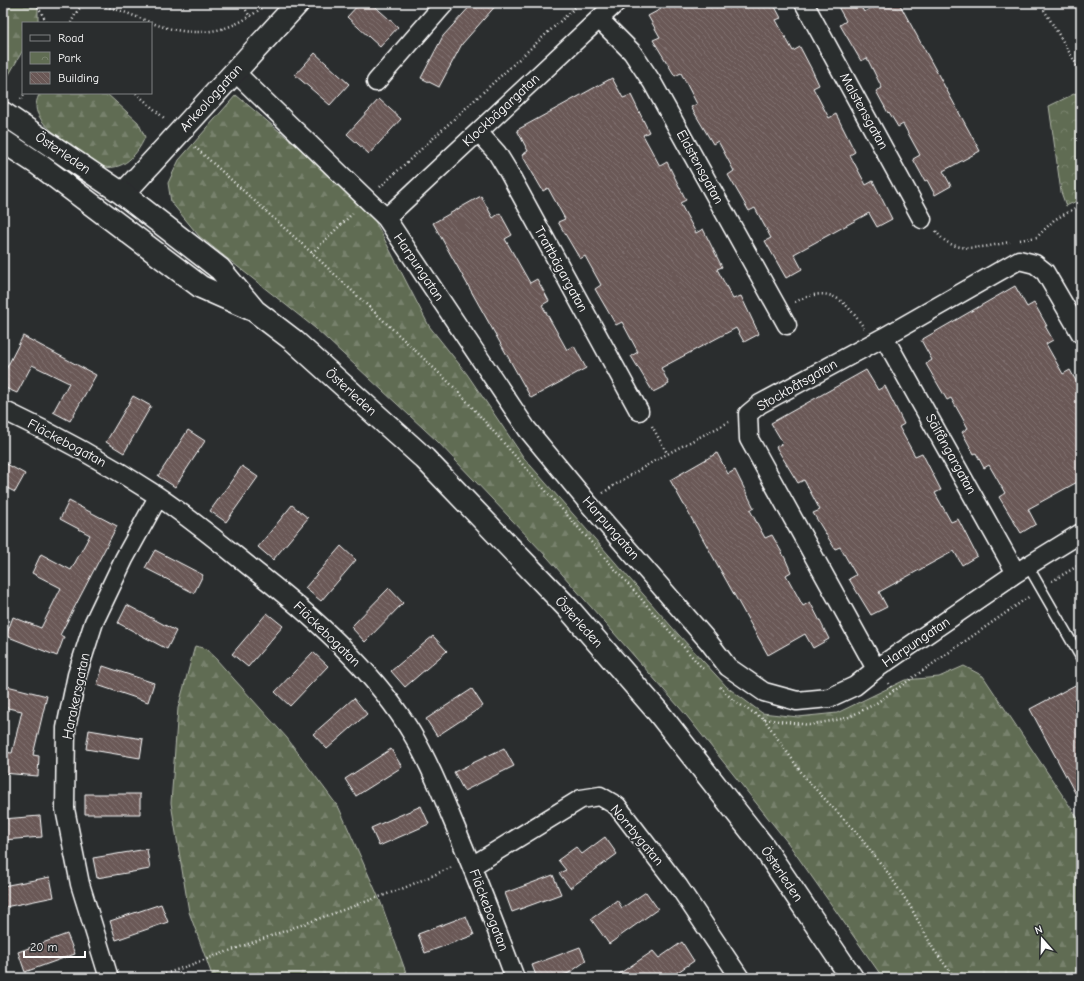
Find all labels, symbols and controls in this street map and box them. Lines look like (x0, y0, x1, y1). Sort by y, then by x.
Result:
legend (22, 22, 152, 94)
text: Road (58, 31, 84, 45)
text: Park (58, 51, 81, 65)
street label: Arkeologgatan (176, 60, 246, 136)
street label: Klockbägargatan (459, 70, 543, 150)
street label: Malstensgatan (836, 70, 892, 152)
text: Building (58, 71, 99, 85)
street label: Eldstensgatan (673, 127, 727, 207)
street label: Österleden (32, 128, 94, 178)
street label: Trattbägargatan (530, 223, 592, 315)
street label: Harpungatan (390, 230, 448, 304)
street label: Stockbåtsgatan (754, 355, 840, 415)
street label: Österleden (322, 365, 380, 419)
street label: Sälfångargatan (922, 411, 980, 497)
street label: Fläckebogatan (25, 415, 109, 471)
street label: Harpungatan (579, 493, 643, 563)
street label: Österleden (552, 593, 606, 651)
street label: Fläckebogatan (290, 598, 364, 670)
street label: Harpungatan (879, 613, 953, 671)
street label: Harakersgatan (59, 651, 93, 741)
street label: Norrbygatan (607, 801, 667, 869)
street label: Österleden (757, 843, 807, 905)
street label: Fläckebogatan (466, 866, 512, 954)
north arrow (1022, 919, 1062, 959)
text: N (1033, 923, 1044, 937)
scale bar (24, 933, 85, 959)
text: 20 m (30, 940, 58, 954)

